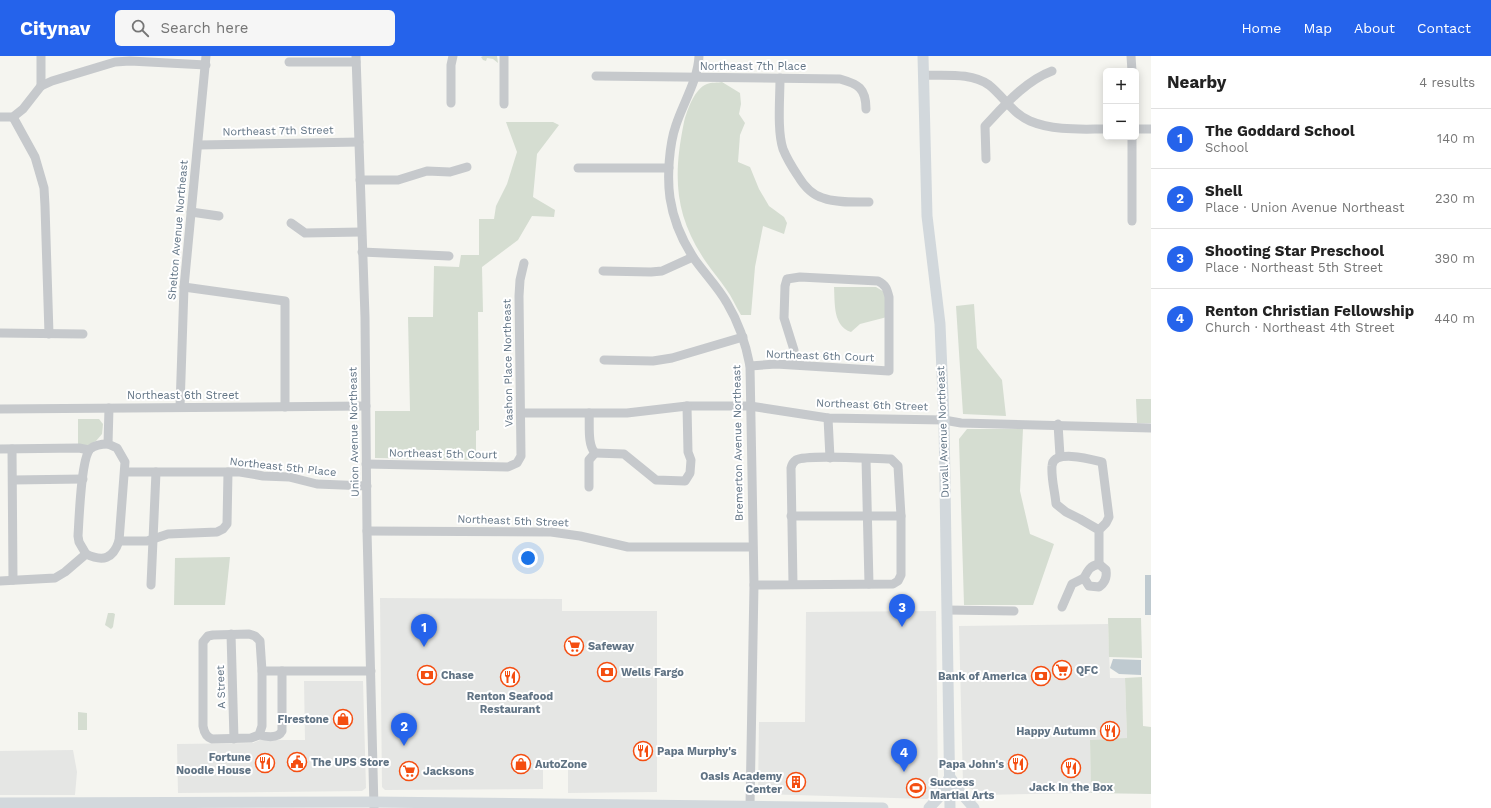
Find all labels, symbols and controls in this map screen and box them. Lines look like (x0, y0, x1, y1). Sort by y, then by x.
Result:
search box (115, 10, 395, 46)
text: Citynav (20, 17, 91, 40)
icon: search (129, 17, 151, 39)
text: Search here (161, 19, 248, 37)
text: Home (1241, 20, 1281, 36)
text: Map (1303, 20, 1332, 36)
text: About (1354, 20, 1395, 36)
text: Contact (1417, 20, 1471, 36)
street label: Northeast 7th Place (700, 60, 806, 73)
map controls (1103, 68, 1139, 140)
button: + (1103, 68, 1139, 104)
text: Nearby (1167, 72, 1226, 92)
text: 4 results (1419, 75, 1475, 90)
button: − (1103, 104, 1139, 140)
text: The Goddard School (1205, 122, 1355, 140)
street label: Northeast 7th Street (222, 124, 334, 138)
text: 1 (1177, 131, 1183, 146)
text: 140 m (1437, 131, 1475, 146)
text: School (1205, 140, 1248, 155)
street label: Shelton Avenue Northeast (165, 159, 191, 301)
text: Shell (1205, 182, 1242, 200)
text: 2 (1176, 191, 1184, 206)
text: 230 m (1435, 191, 1475, 206)
text: Place · Union Avenue Northeast (1205, 200, 1404, 215)
text: Shooting Star Preschool (1205, 242, 1384, 260)
text: 3 (1176, 251, 1184, 266)
text: 390 m (1434, 251, 1475, 266)
text: Place · Northeast 5th Street (1205, 260, 1383, 275)
street label: Vashon Place Northeast (500, 298, 516, 427)
text: Renton Christian Fellowship (1205, 302, 1414, 320)
text: 4 (1176, 311, 1184, 326)
text: 440 m (1434, 311, 1475, 326)
text: Church · Northeast 4th Street (1205, 320, 1394, 335)
street label: Northeast 6th Court (766, 348, 875, 364)
street label: Bremerton Avenue Northeast (730, 365, 746, 521)
street label: Duvall Avenue Northeast (934, 365, 952, 498)
street label: Union Avenue Northeast (346, 367, 362, 497)
street label: Northeast 6th Street (127, 389, 239, 402)
street label: Northeast 6th Street (816, 397, 929, 413)
street label: Northeast 5th Court (389, 447, 498, 461)
street label: Northeast 5th Place (229, 455, 337, 479)
street label: Northeast 5th Street (457, 513, 569, 529)
your location (518, 548, 538, 568)
pin: 3 (889, 594, 915, 627)
pin: 1 (411, 614, 437, 647)
supermarket icon: Safeway (563, 635, 585, 657)
place label: Safeway (588, 640, 635, 653)
supermarket icon: QFC (1051, 659, 1073, 681)
bank icon: Wells Fargo (596, 661, 618, 683)
bank icon: Chase (416, 664, 438, 686)
place label: QFC (1076, 664, 1099, 677)
street label: A Street (214, 665, 228, 709)
bank icon: Bank of America (1030, 665, 1052, 687)
restaurant icon: Renton Seafood Restaurant (499, 666, 521, 688)
place label: Wells Fargo (621, 666, 684, 679)
place label: Chase (441, 669, 474, 682)
place label: Bank of America (938, 670, 1028, 683)
place label: Renton Seafood Restaurant (467, 690, 553, 716)
shop icon: Firestone (332, 708, 354, 730)
place label: Firestone (278, 713, 329, 726)
pin: 2 (391, 713, 417, 746)
restaurant icon: Happy Autumn (1099, 720, 1121, 742)
place label: Happy Autumn (1016, 725, 1096, 738)
pin: 4 (891, 739, 917, 772)
restaurant icon: Papa Murphy's (632, 740, 654, 762)
place label: Papa Murphy's (657, 745, 737, 758)
place label: Fortune Noodle House (176, 751, 251, 777)
public building icon: The UPS Store (286, 751, 308, 773)
restaurant icon: Fortune Noodle House (254, 752, 276, 774)
shop icon: AutoZone (510, 753, 532, 775)
restaurant icon: Papa John's (1007, 753, 1029, 775)
place label: The UPS Store (311, 756, 389, 769)
restaurant icon: Jack in the Box (1060, 757, 1082, 779)
place label: AutoZone (535, 758, 587, 771)
place label: Papa John's (939, 758, 1004, 771)
supermarket icon: Jacksons (398, 760, 420, 782)
place label: Jacksons (423, 765, 474, 778)
place label: Oasis Academy Center (700, 770, 783, 796)
building icon: Oasis Academy Center (785, 771, 807, 793)
place label: Success Martial Arts (930, 776, 995, 802)
sports icon: Success Martial Arts (905, 777, 927, 799)
place label: Jack in the Box (1029, 781, 1113, 794)

